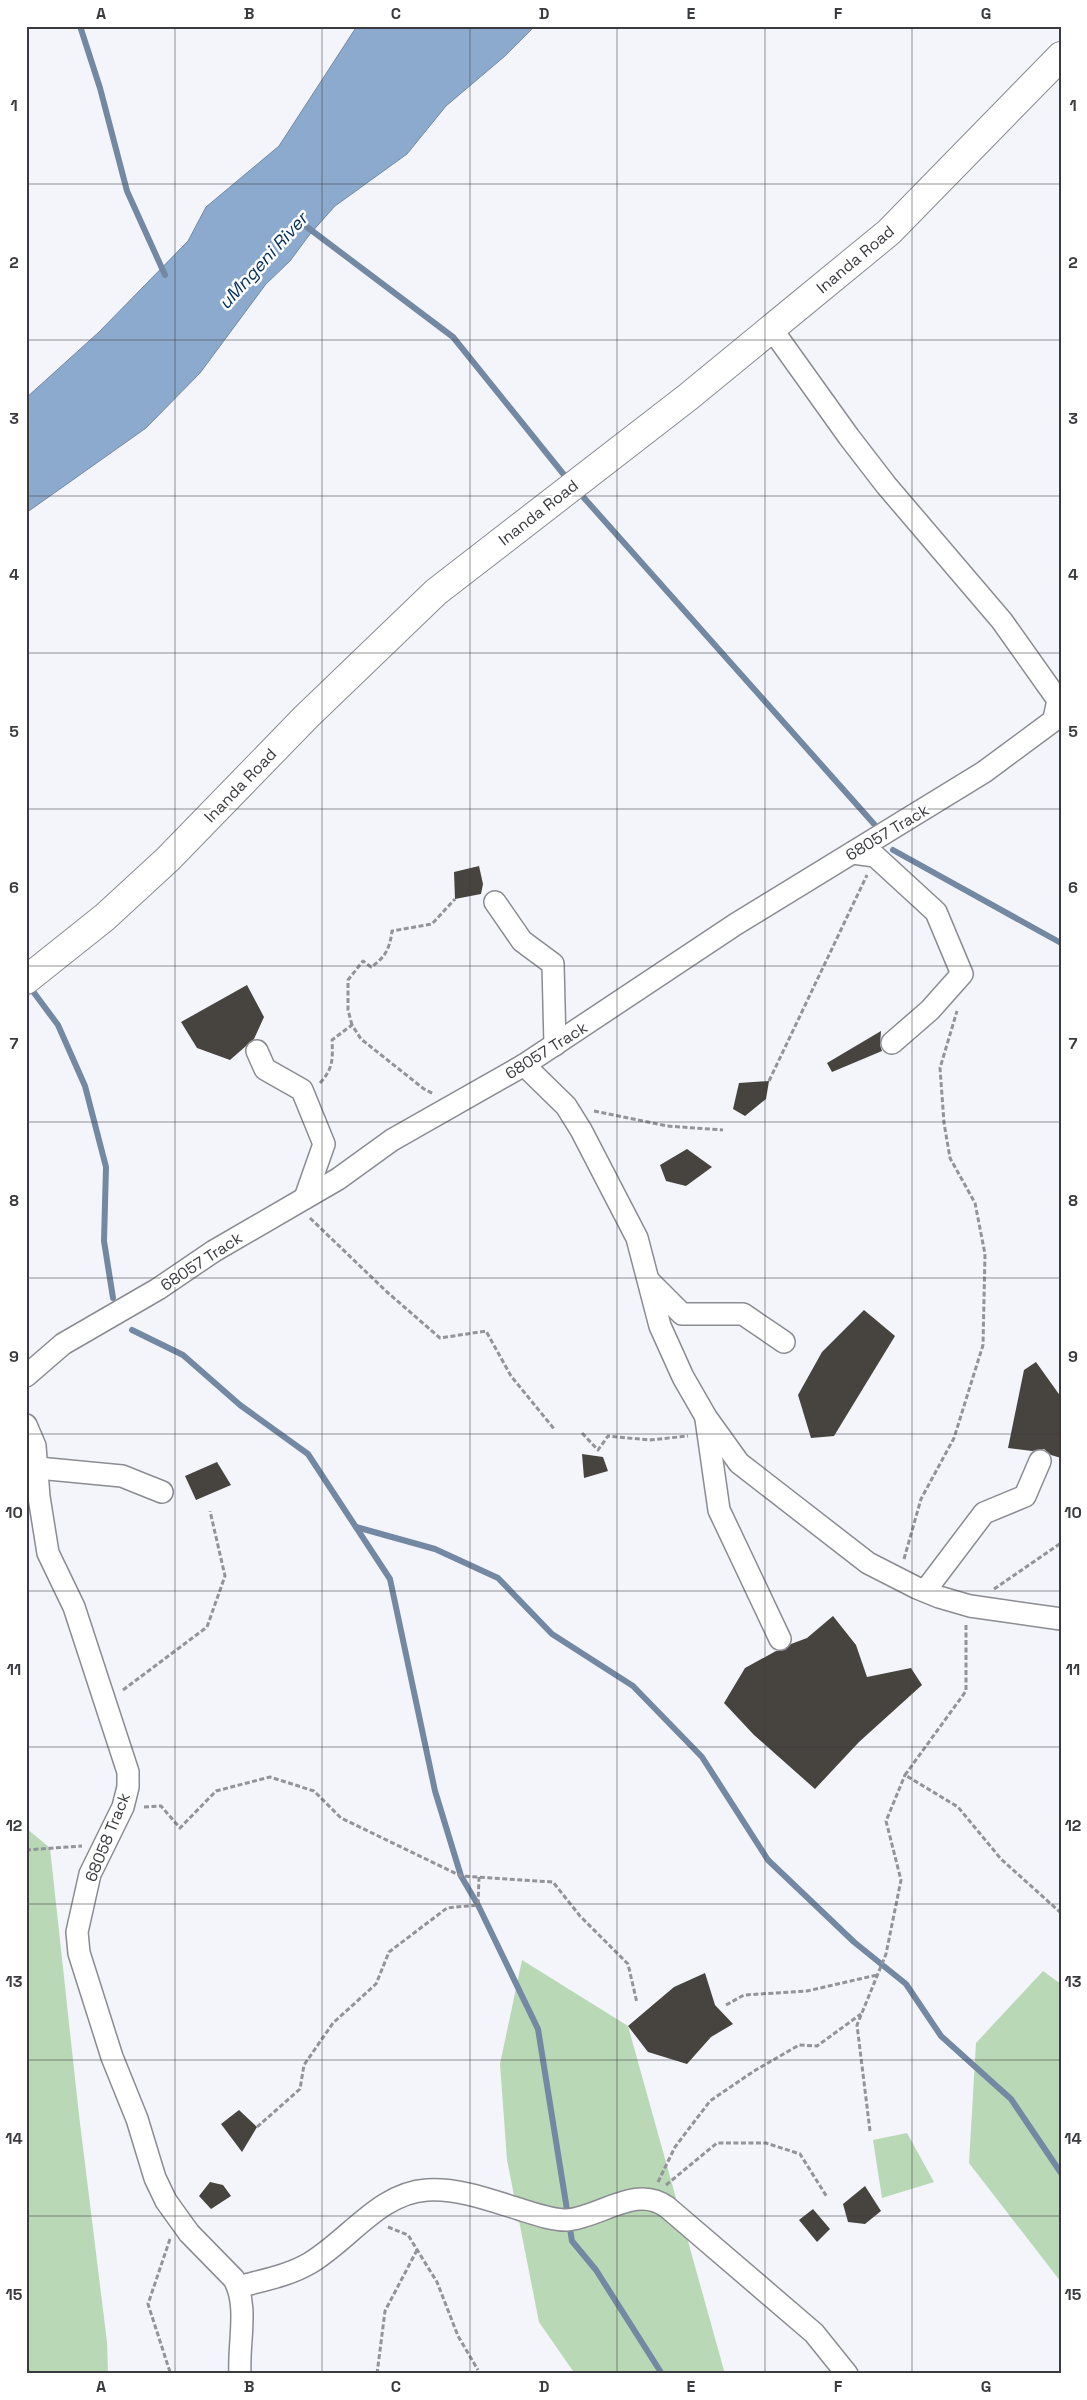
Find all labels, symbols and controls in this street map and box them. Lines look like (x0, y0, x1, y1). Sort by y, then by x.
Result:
text: A (96, 3, 106, 24)
text: B (244, 3, 254, 24)
text: C (391, 3, 401, 24)
text: D (539, 3, 549, 24)
text: E (687, 3, 696, 24)
text: F (834, 3, 843, 24)
text: G (981, 3, 991, 24)
text: 1 (10, 95, 18, 116)
text: 1 (1069, 95, 1077, 116)
water label: uMngeni River (213, 206, 314, 314)
street label: Inanda Road (812, 221, 899, 298)
text: 2 (9, 252, 19, 273)
text: 2 (1068, 252, 1078, 273)
text: 3 (9, 408, 19, 429)
text: 3 (1068, 408, 1078, 429)
street label: Inanda Road (494, 475, 582, 550)
text: 4 (9, 564, 19, 585)
text: 4 (1068, 564, 1078, 585)
text: 5 (9, 721, 19, 742)
text: 5 (1068, 721, 1078, 742)
street label: Inanda Road (200, 744, 281, 827)
street label: 68057 Track (842, 799, 933, 865)
text: 6 (9, 877, 19, 898)
text: 6 (1068, 877, 1078, 898)
street label: 68057 Track (501, 1017, 592, 1084)
text: 7 (10, 1033, 19, 1054)
text: 7 (1069, 1033, 1078, 1054)
text: 8 (9, 1190, 19, 1211)
text: 8 (1068, 1190, 1078, 1211)
street label: 68057 Track (156, 1227, 246, 1296)
text: 9 (9, 1346, 19, 1367)
text: 9 (1068, 1346, 1078, 1367)
text: 10 (5, 1502, 23, 1523)
text: 10 (1064, 1502, 1082, 1523)
text: 11 (7, 1659, 21, 1680)
text: 11 (1066, 1659, 1080, 1680)
street label: 68058 Track (80, 1789, 135, 1885)
text: 12 (6, 1815, 22, 1836)
text: 12 (1065, 1815, 1081, 1836)
text: 13 (6, 1971, 23, 1992)
text: 13 (1065, 1971, 1082, 1992)
text: 14 (5, 2128, 23, 2149)
text: 14 (1064, 2128, 1082, 2149)
text: 15 (6, 2284, 23, 2305)
text: 15 (1065, 2284, 1082, 2305)
text: A (96, 2376, 106, 2397)
text: B (244, 2376, 254, 2397)
text: C (391, 2376, 401, 2397)
text: D (539, 2376, 549, 2397)
text: E (687, 2376, 696, 2397)
text: F (834, 2376, 843, 2397)
text: G (981, 2376, 991, 2397)

